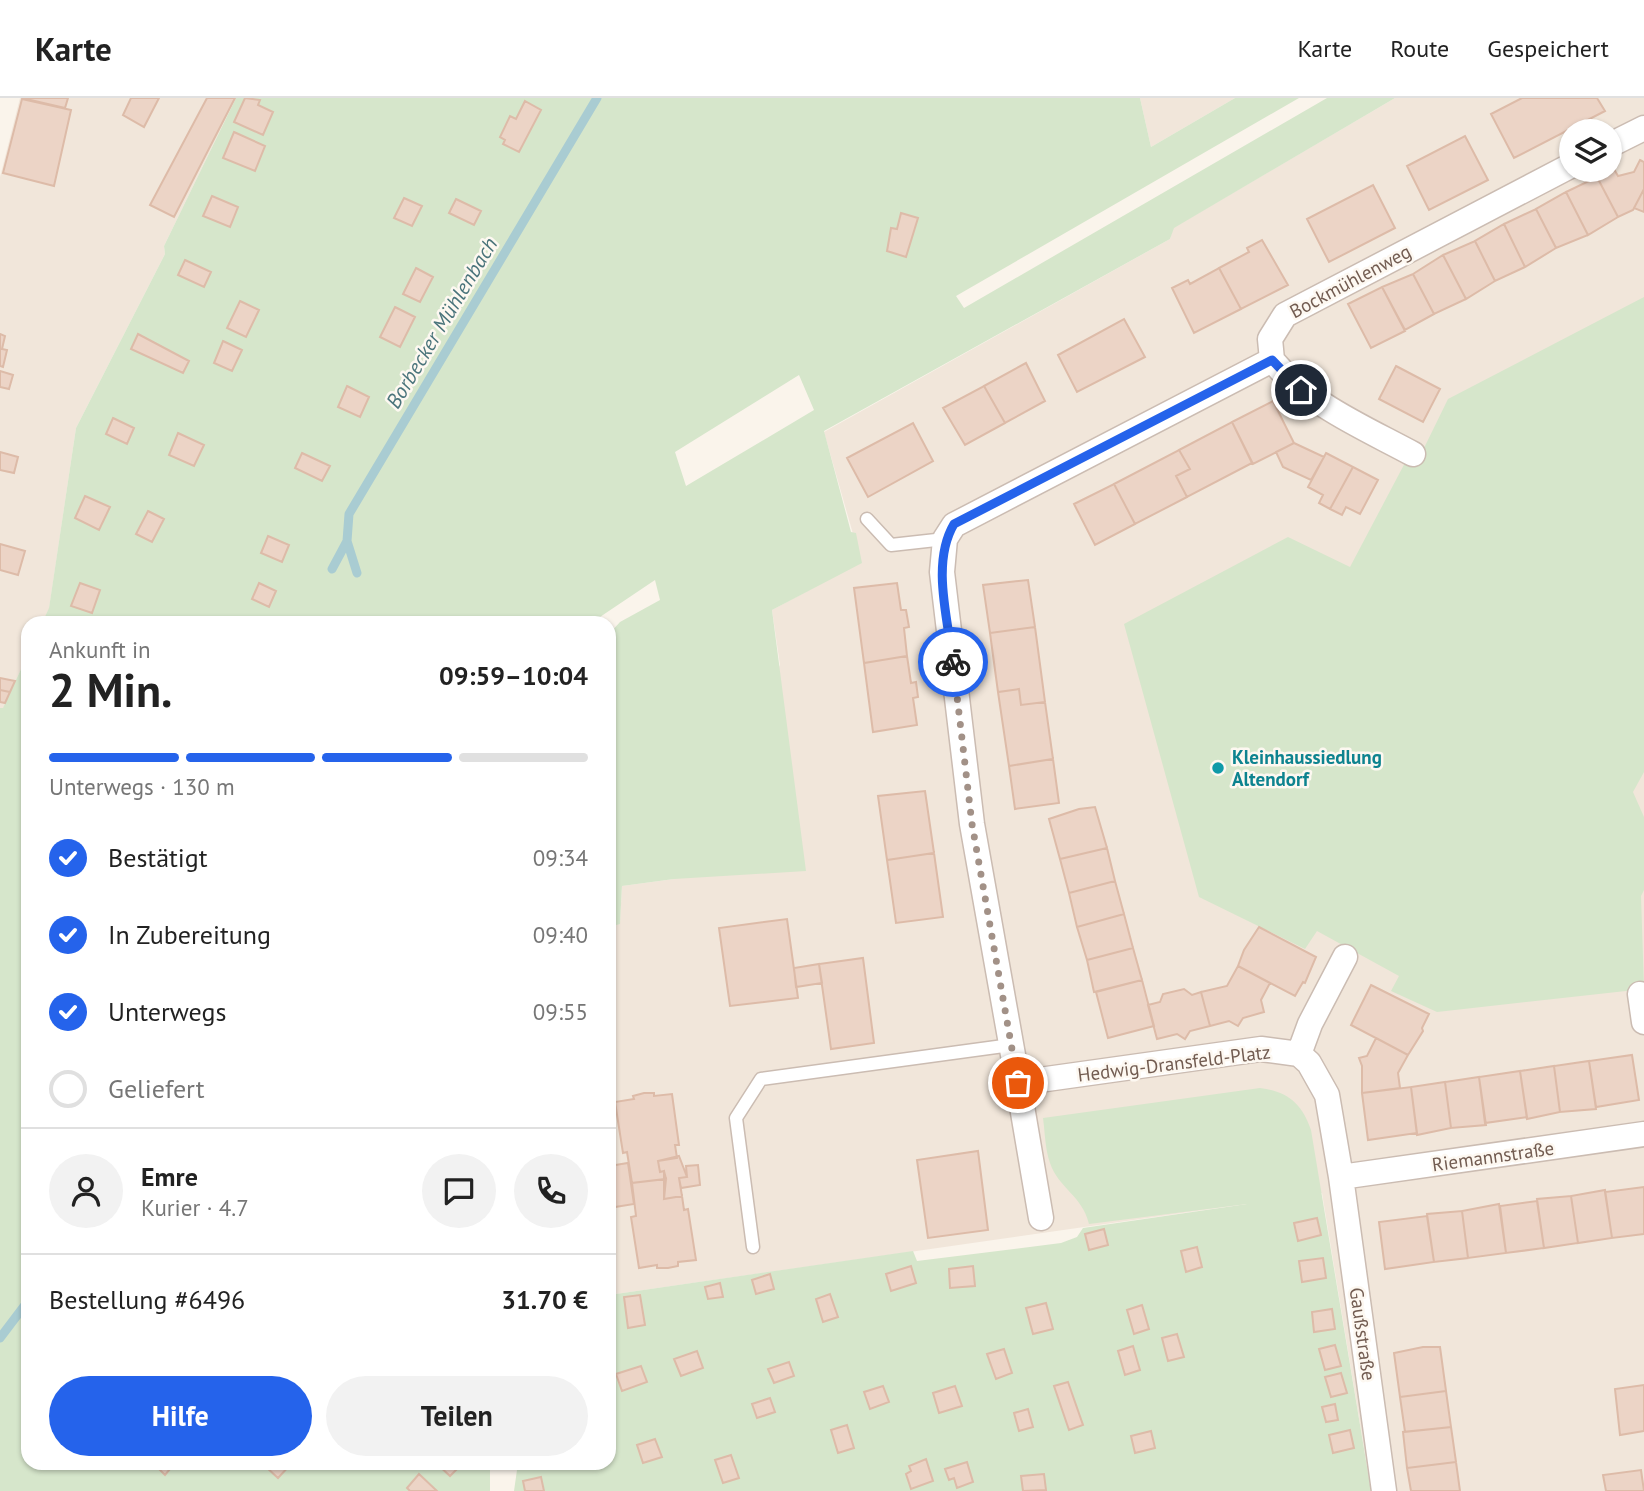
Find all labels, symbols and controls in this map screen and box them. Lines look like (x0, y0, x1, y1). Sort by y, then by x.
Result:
text: Karte (35, 27, 112, 70)
text: Karte (1297, 33, 1352, 64)
text: Route (1390, 33, 1449, 64)
text: Gespeichert (1487, 33, 1609, 64)
map controls (1559, 119, 1622, 182)
button: layers (1559, 119, 1622, 182)
water label: Borbecker Mühlenbach (380, 232, 503, 413)
street label: Bockmühlenweg (1285, 239, 1415, 323)
pin (1271, 360, 1331, 420)
icon: home (1282, 371, 1320, 409)
courier (918, 627, 988, 697)
text: Ankunft in (49, 635, 151, 664)
icon: bike (934, 643, 972, 681)
text: 09:59–10:04 (439, 659, 588, 692)
text: 2 Min. (49, 660, 172, 720)
place label: Kleinhaussiedlung Altendorf (1232, 745, 1382, 791)
marker: Kleinhaussiedlung Altendorf (1210, 760, 1226, 776)
text: Unterwegs · 130 m (49, 772, 235, 801)
icon: check (49, 839, 87, 877)
text: Bestätigt (108, 841, 208, 874)
text: 09:34 (533, 843, 588, 872)
icon: check (49, 916, 87, 954)
text: In Zubereitung (108, 918, 271, 951)
text: 09:40 (533, 920, 588, 949)
icon: check (49, 993, 87, 1031)
text: Unterwegs (108, 995, 226, 1028)
text: 09:55 (533, 997, 588, 1026)
street label: Hedwig-Dransfeld-Platz (1076, 1039, 1272, 1087)
pin (988, 1053, 1048, 1113)
icon: bag (999, 1064, 1037, 1102)
text: Geliefert (108, 1072, 205, 1105)
street label: Riemannstraße (1430, 1136, 1556, 1176)
button: person (49, 1154, 123, 1228)
button: chat (422, 1154, 496, 1228)
button: phone (514, 1154, 588, 1228)
text: Emre (141, 1160, 198, 1193)
text: Kurier · 4.7 (141, 1193, 249, 1222)
text: Bestellung #6496 (49, 1283, 245, 1316)
text: 31.70 € (501, 1283, 588, 1316)
street label: Gaußstraße (1345, 1286, 1381, 1382)
button: Hilfe (49, 1376, 312, 1456)
button: Teilen (326, 1376, 588, 1456)

